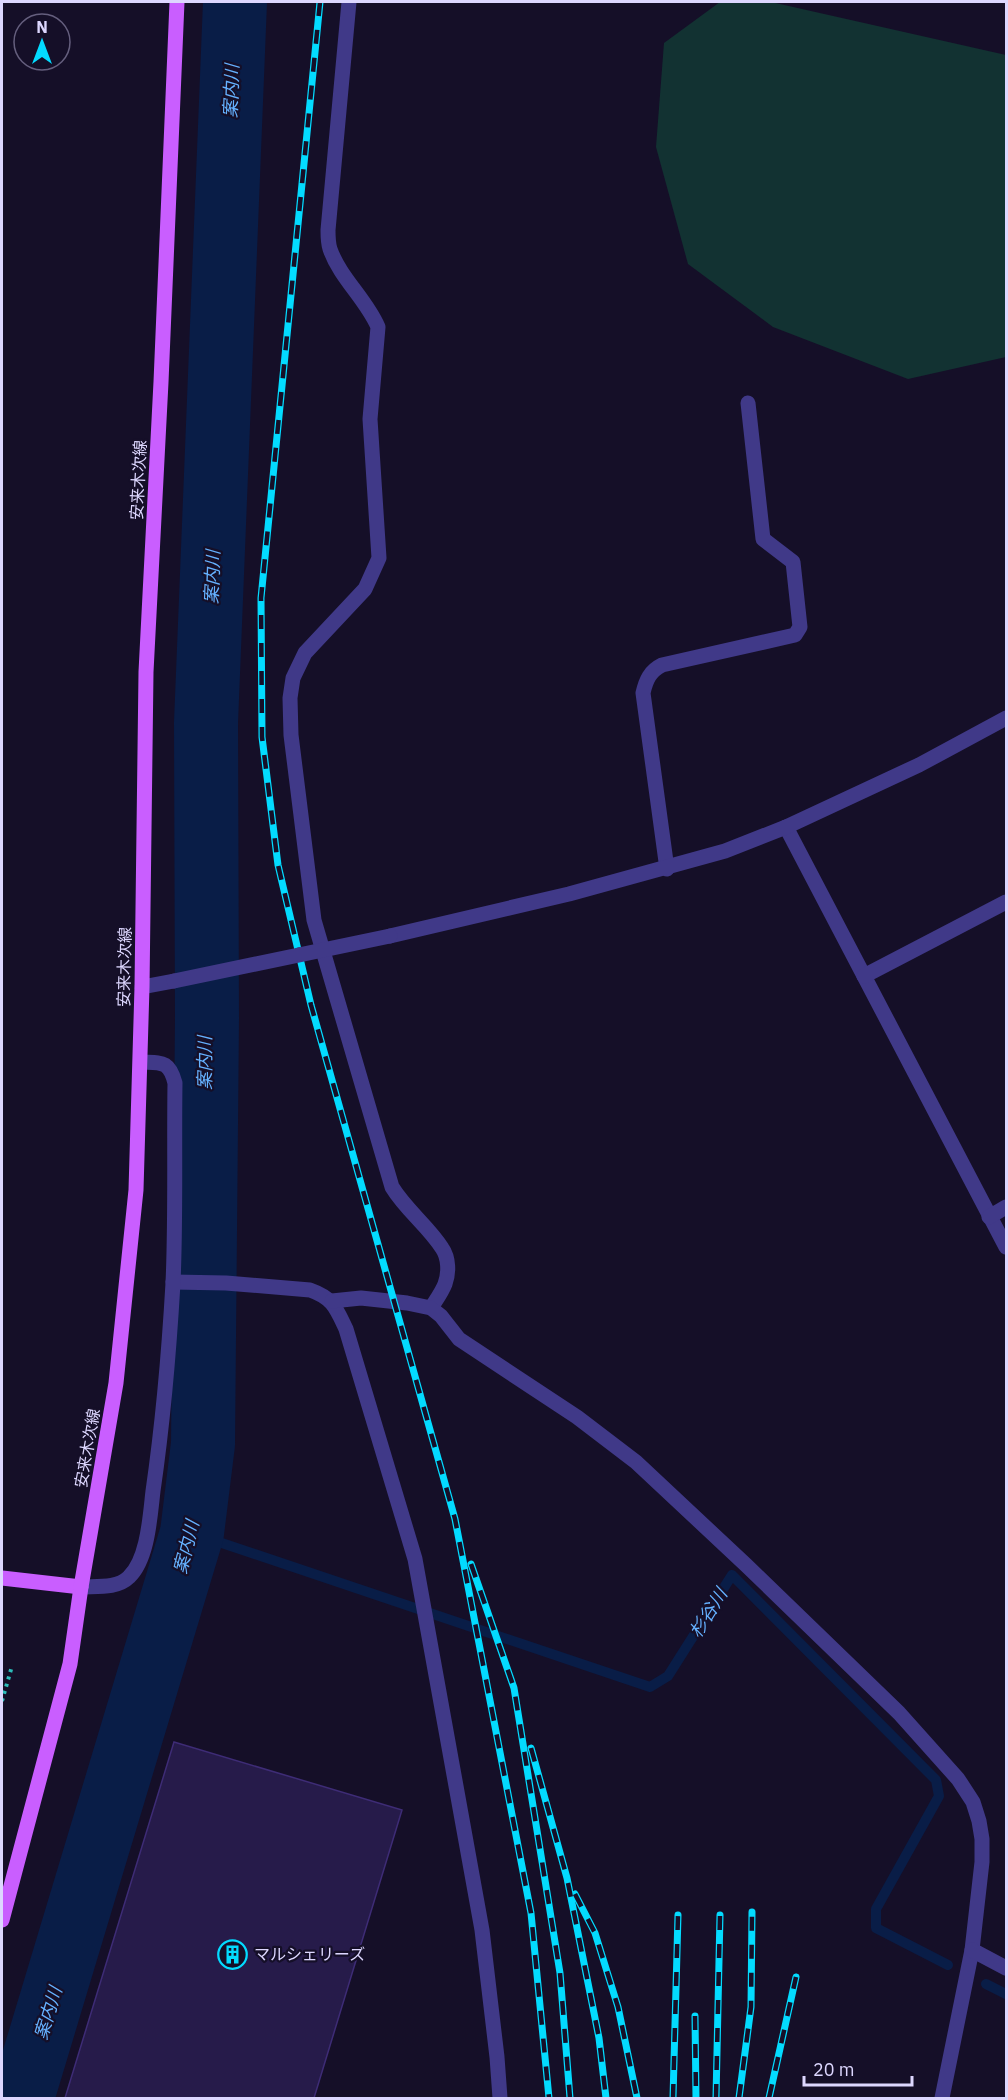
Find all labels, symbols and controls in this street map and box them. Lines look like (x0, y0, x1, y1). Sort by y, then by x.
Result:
north arrow (12, 12, 72, 72)
text: N (36, 17, 48, 37)
water label: 案内川 (219, 62, 244, 118)
street label: 安来木次線 (126, 440, 150, 520)
water label: 案内川 (200, 548, 225, 604)
street label: 安来木次線 (113, 927, 135, 1007)
water label: 案内川 (193, 1034, 216, 1090)
street label: 安来木次線 (70, 1407, 104, 1489)
water label: 案内川 (168, 1516, 204, 1576)
water label: 杉谷川 (684, 1582, 733, 1642)
building icon: マルシェリーズ (217, 1938, 249, 1970)
place label: マルシェリーズ (254, 1944, 365, 1964)
water label: 案内川 (29, 1982, 67, 2042)
scale bar (804, 2049, 912, 2087)
text: 20 m (813, 2058, 855, 2081)

